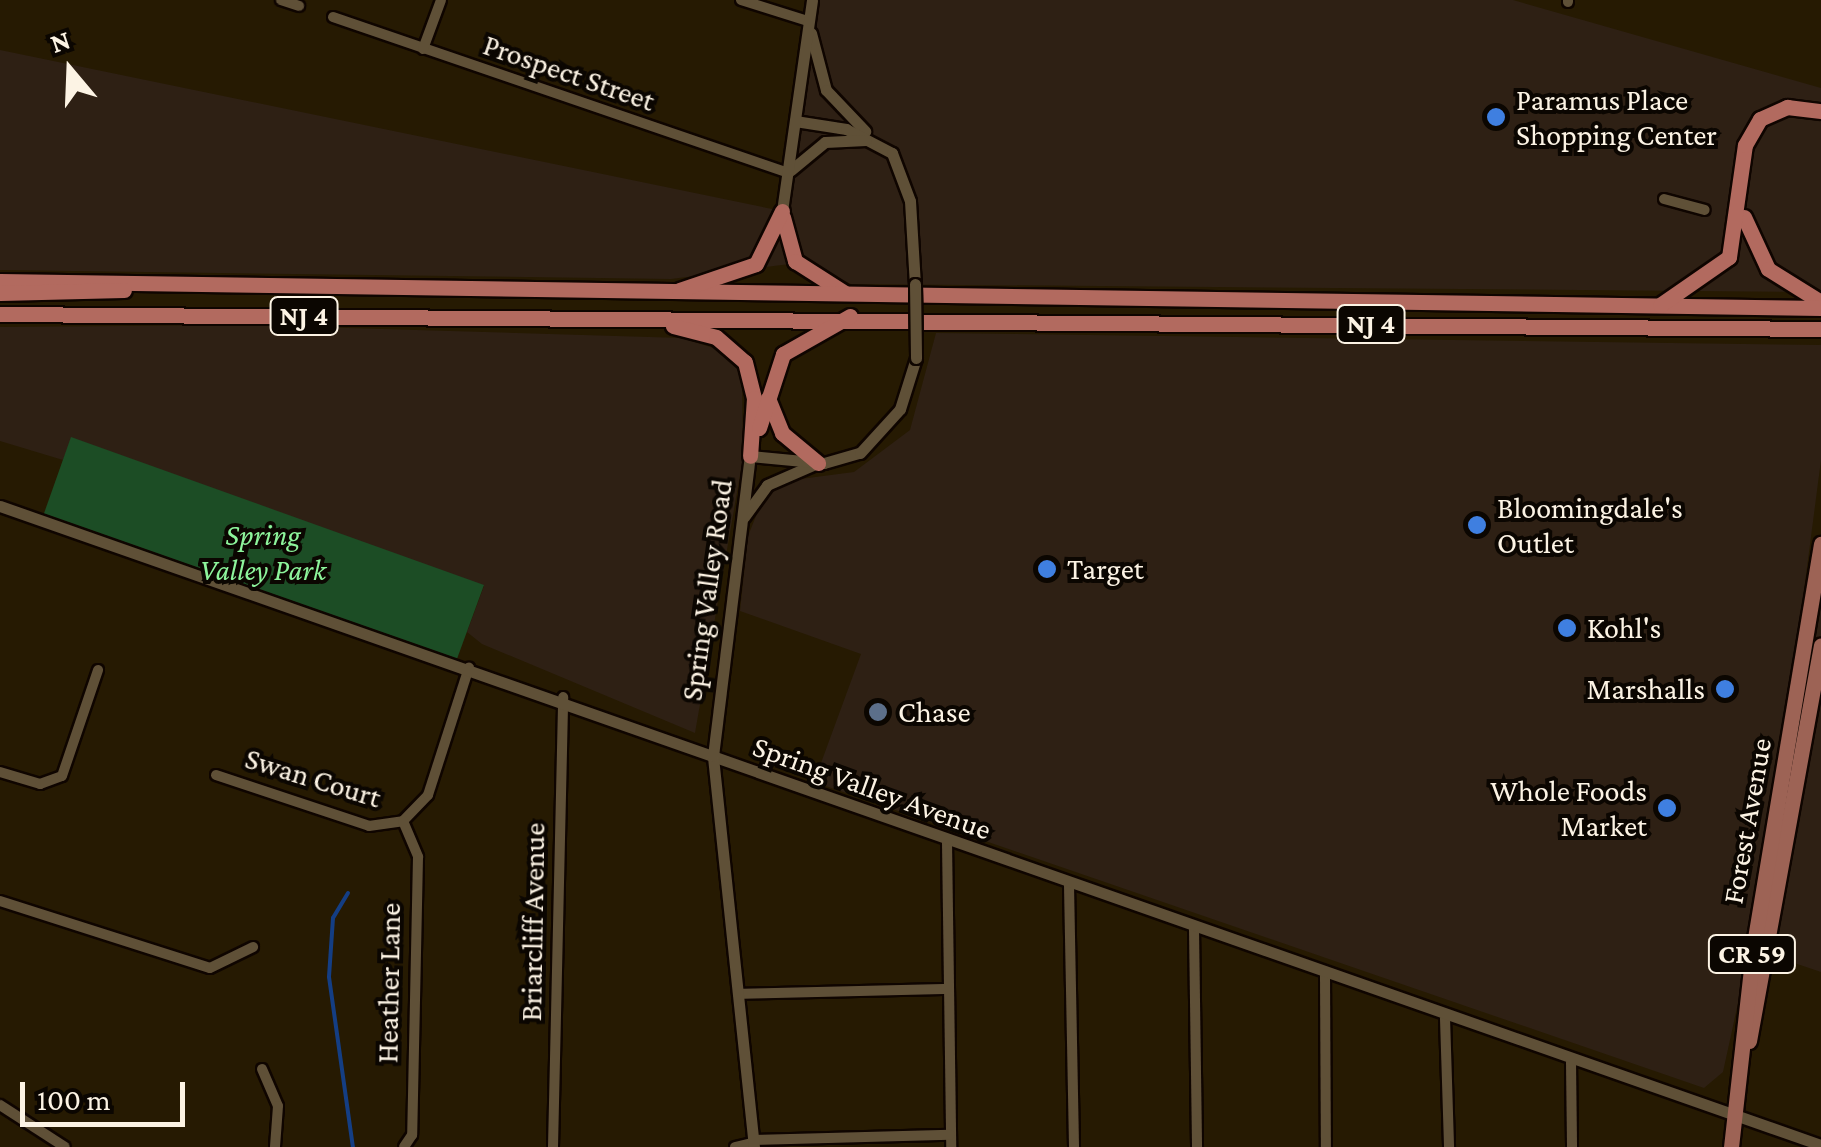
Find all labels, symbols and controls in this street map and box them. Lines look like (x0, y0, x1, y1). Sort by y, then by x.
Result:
north arrow (20, 20, 120, 120)
text: N (46, 23, 74, 59)
street label: Prospect Street (479, 27, 659, 119)
place label: Paramus Place Shopping Center (1516, 82, 1717, 152)
marker: Paramus Place Shopping Center (1485, 106, 1507, 128)
road number: NJ 4 (269, 293, 339, 339)
road number: NJ 4 (1336, 301, 1406, 347)
street label: Spring Valley Road (674, 477, 740, 703)
place label: Bloomingdale's Outlet (1497, 490, 1683, 560)
marker: Bloomingdale's Outlet (1466, 514, 1488, 536)
park label: Spring Valley Park (200, 517, 326, 588)
place label: Target (1067, 551, 1144, 587)
marker: Target (1036, 558, 1058, 580)
place label: Kohl's (1587, 610, 1661, 646)
marker: Kohl's (1556, 617, 1578, 639)
place label: Marshalls (1586, 671, 1705, 707)
marker: Marshalls (1714, 678, 1736, 700)
place label: Chase (898, 694, 971, 730)
marker: Chase (867, 701, 889, 723)
street label: Spring Valley Avenue (748, 728, 996, 848)
street label: Forest Avenue (1715, 735, 1779, 907)
street label: Swan Court (241, 740, 385, 816)
place label: Whole Foods Market (1490, 773, 1647, 844)
marker: Whole Foods Market (1656, 797, 1678, 819)
street label: Briarcliff Avenue (513, 822, 553, 1022)
street label: Heather Lane (370, 902, 408, 1064)
road number: CR 59 (1707, 931, 1797, 977)
scale bar (25, 1062, 190, 1124)
text: 100 m (37, 1083, 111, 1116)

